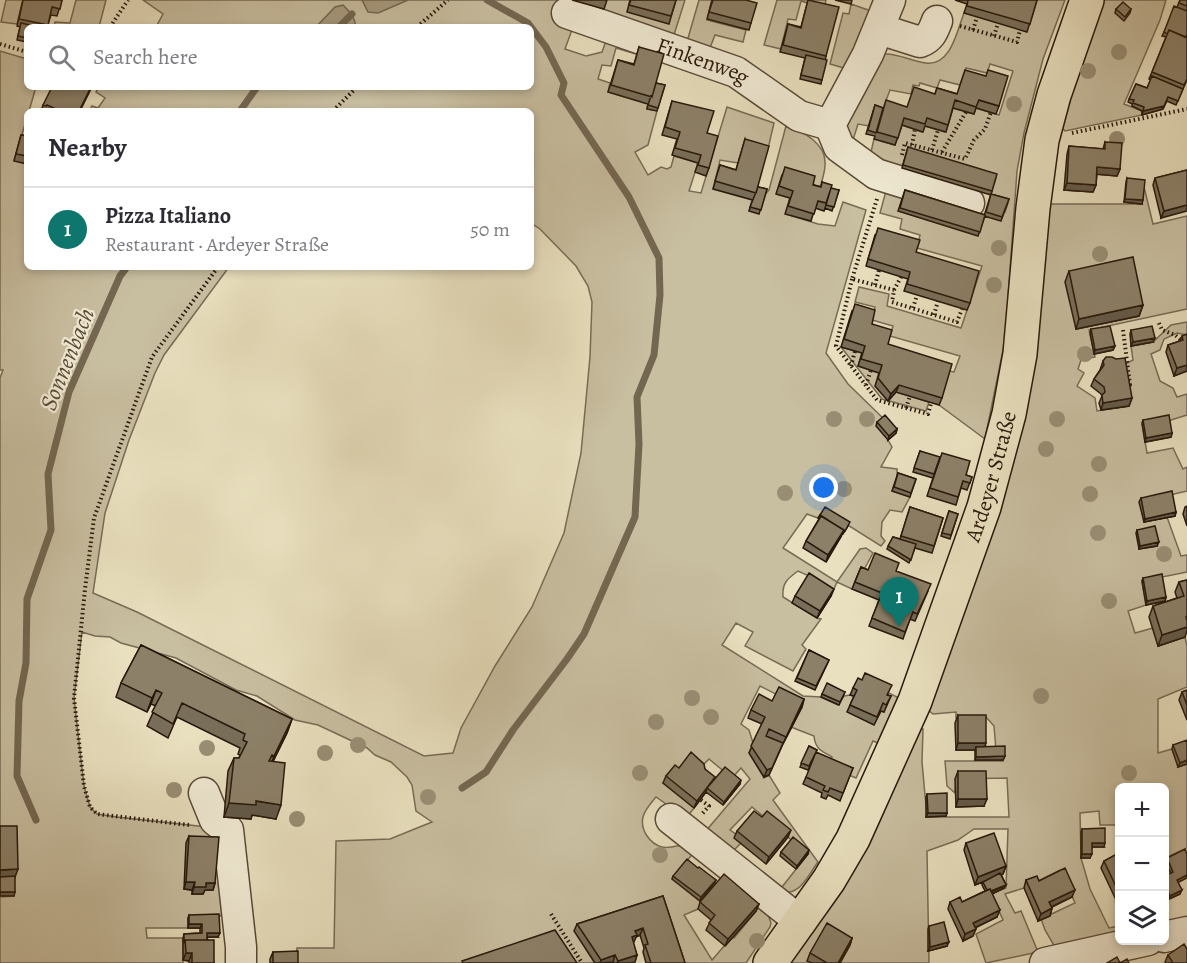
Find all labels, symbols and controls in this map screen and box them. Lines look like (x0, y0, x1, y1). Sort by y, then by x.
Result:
search box (24, 24, 534, 90)
street label: Finkenweg (652, 30, 756, 92)
icon: search (45, 41, 78, 74)
text: Search here (93, 42, 198, 72)
text: Nearby (48, 130, 127, 165)
text: Pizza Italiano (105, 201, 231, 231)
text: 1 (64, 216, 71, 243)
text: 50 m (470, 216, 510, 243)
text: Restaurant · Ardeyer Straße (105, 231, 329, 258)
water label: Sonnenbach (32, 303, 102, 415)
street label: Ardeyer Straße (957, 408, 1024, 547)
your location (809, 473, 838, 502)
pin: 1 (880, 578, 918, 627)
map controls (1115, 783, 1169, 945)
button: + (1115, 783, 1169, 837)
button: − (1115, 837, 1169, 891)
button: layers (1115, 891, 1169, 945)

